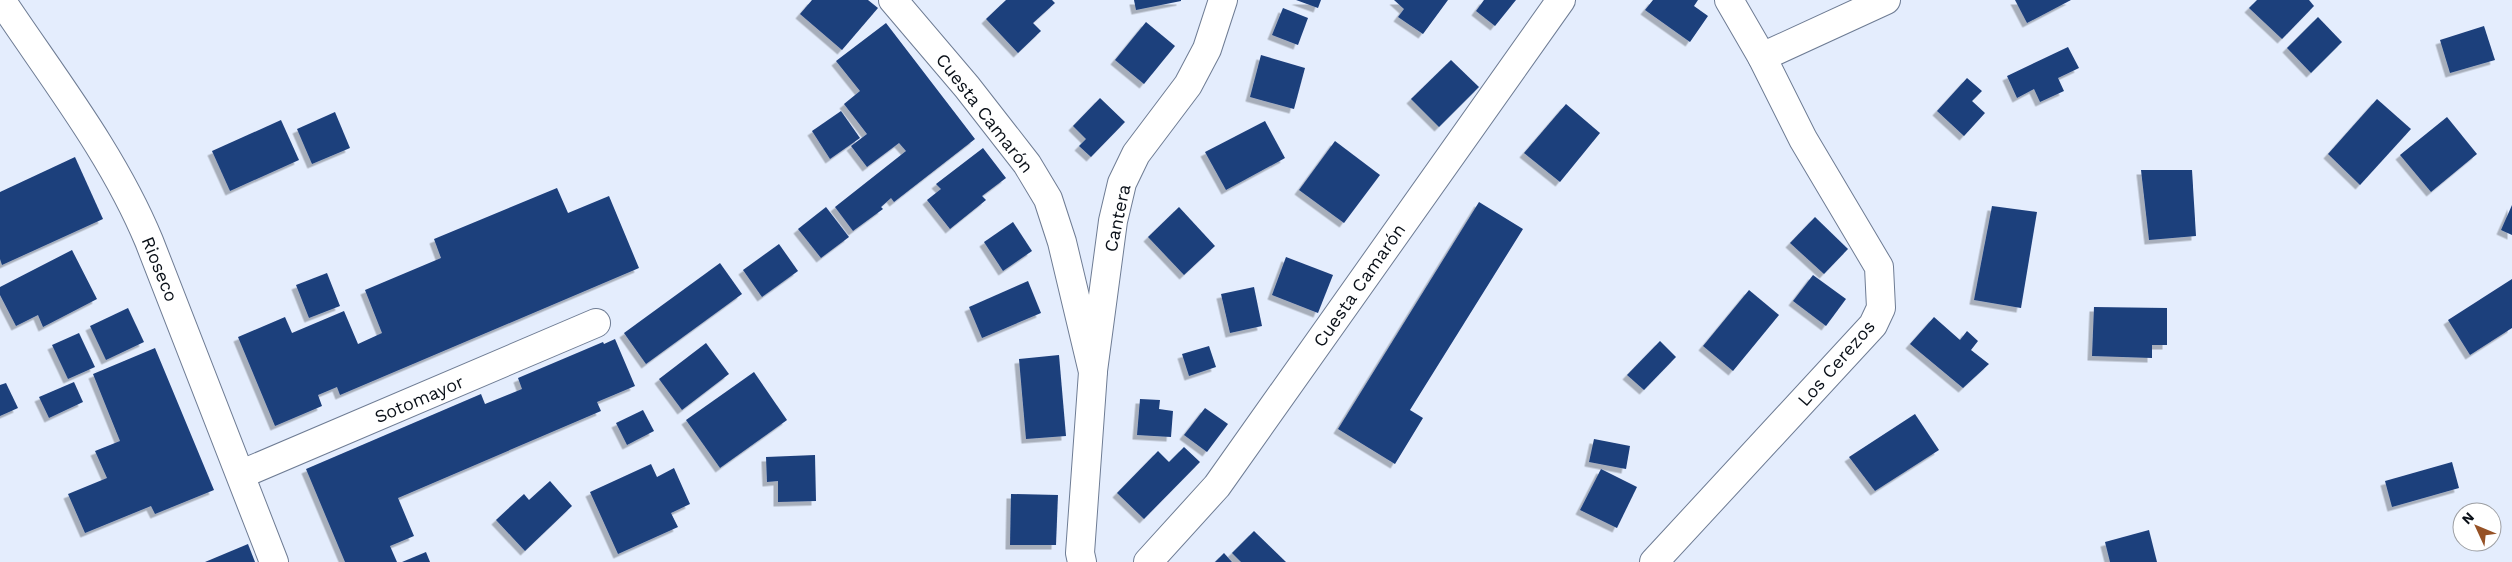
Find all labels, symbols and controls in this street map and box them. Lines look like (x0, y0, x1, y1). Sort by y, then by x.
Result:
street label: Cuesta Camarón (932, 49, 1038, 177)
street label: Cantera (1100, 182, 1134, 254)
street label: Cuesta Camarón (1309, 219, 1409, 351)
street label: Rioseco (137, 233, 183, 305)
street label: Los Cerezos (1793, 316, 1879, 410)
street label: Sotomayor (371, 371, 467, 427)
north arrow (2452, 502, 2502, 552)
text: N (2458, 509, 2477, 527)

